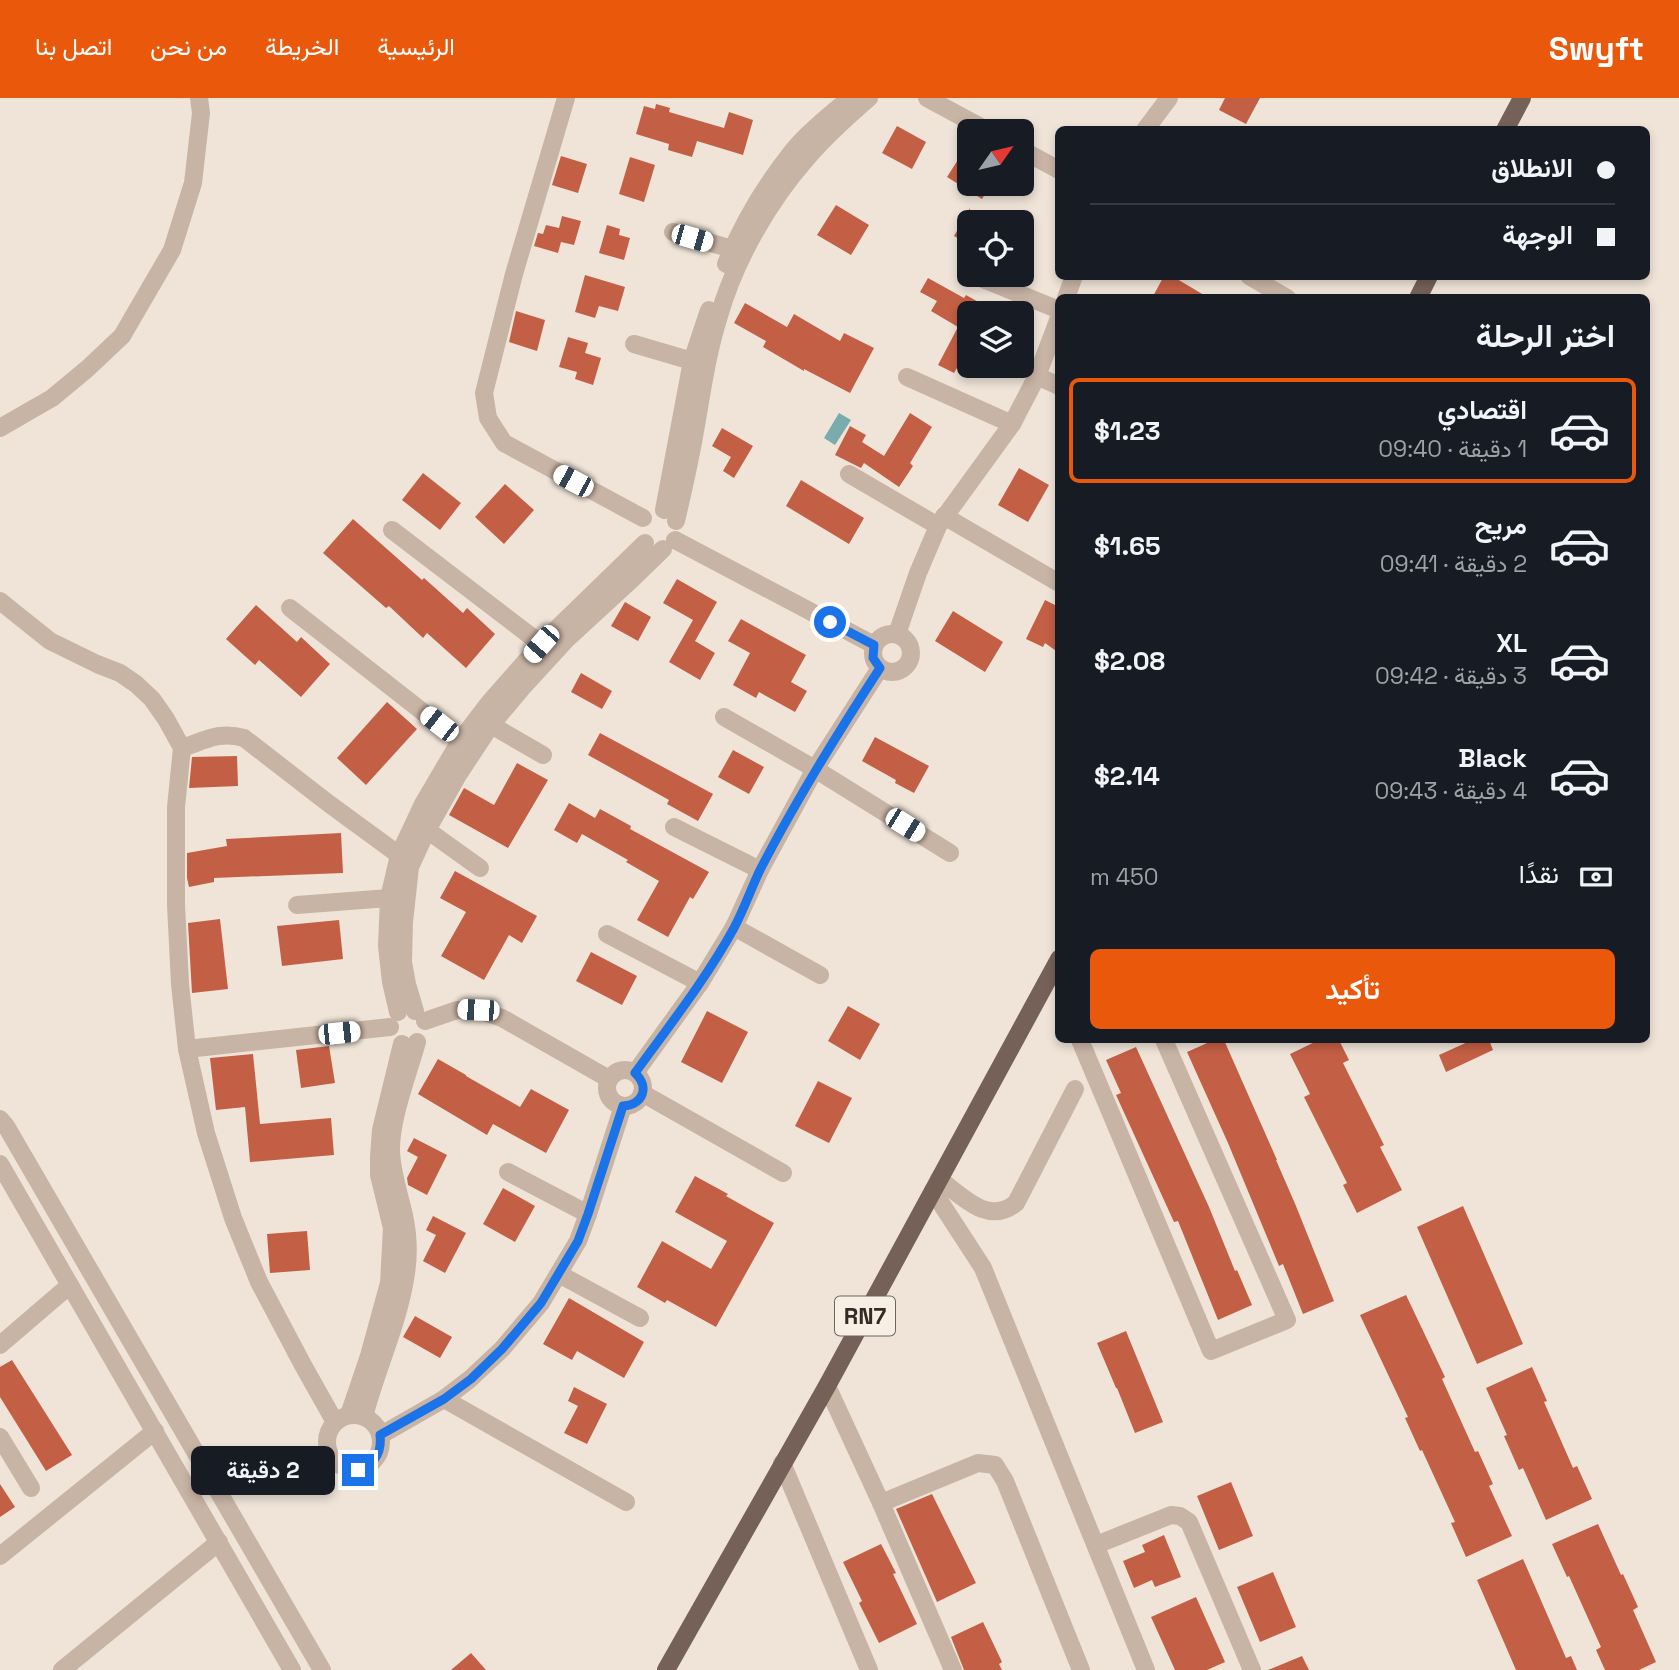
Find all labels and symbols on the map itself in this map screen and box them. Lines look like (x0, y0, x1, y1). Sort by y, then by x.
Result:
north arrow (957, 119, 1034, 196)
car (669, 222, 716, 254)
car (550, 462, 597, 500)
route start (814, 606, 846, 638)
car (520, 621, 563, 667)
car (416, 703, 463, 745)
car (882, 805, 929, 845)
car (457, 999, 500, 1021)
car (318, 1020, 361, 1046)
road number: RN7 (835, 1296, 895, 1336)
callout: 2 دقيقة (190, 1446, 334, 1494)
route end (342, 1454, 374, 1486)

